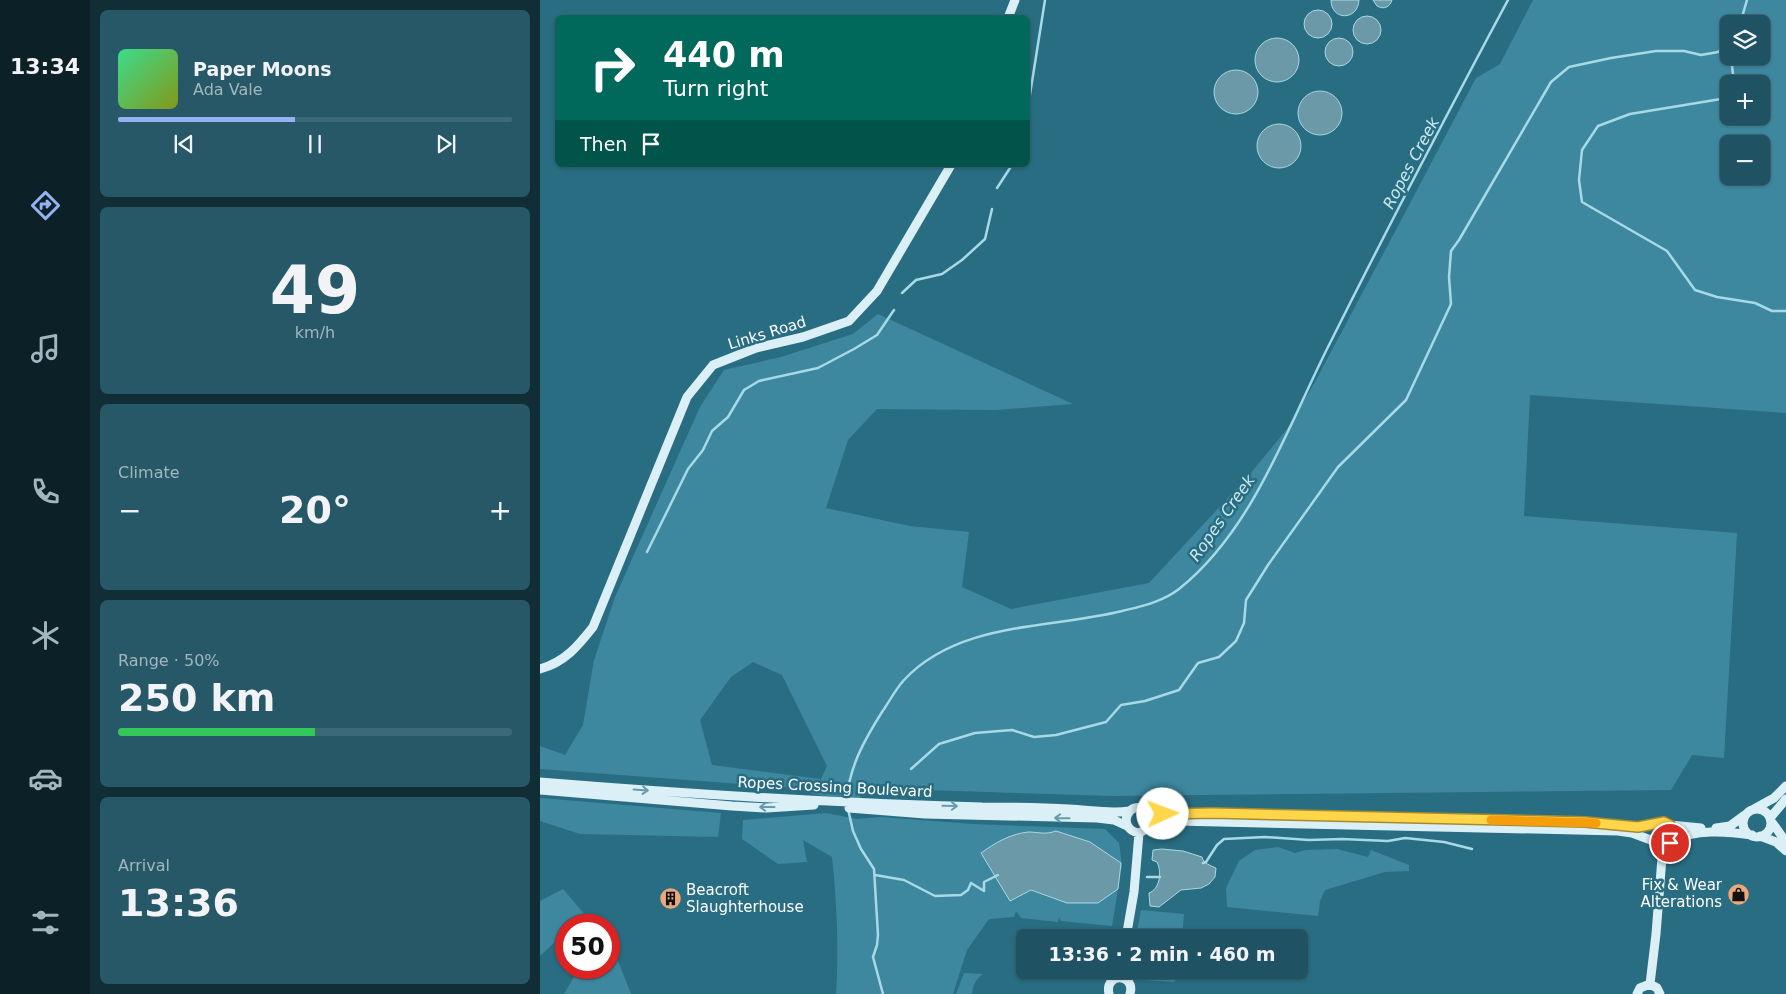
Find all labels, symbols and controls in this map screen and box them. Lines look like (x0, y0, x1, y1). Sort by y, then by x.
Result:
map controls (1720, 15, 1770, 185)
button: layers (1720, 15, 1770, 65)
icon: right (580, 35, 645, 100)
text: 440 m (663, 35, 785, 75)
text: 13:34 (10, 54, 80, 79)
text: Paper Moons (193, 58, 332, 80)
button: + (1720, 75, 1770, 125)
text: Turn right (663, 76, 768, 101)
text: Ada Vale (193, 80, 263, 99)
water label: Ropes Creek (1379, 113, 1443, 212)
icon: previous (170, 130, 198, 158)
icon: pause (301, 130, 329, 158)
icon: next (432, 130, 460, 158)
icon: arrive (637, 130, 665, 158)
text: Then (580, 133, 627, 155)
button: − (1720, 135, 1770, 185)
icon: directions (28, 188, 63, 223)
text: 49 (270, 253, 360, 328)
street label: Links Road (726, 313, 808, 353)
text: km/h (295, 323, 335, 342)
icon: music (28, 331, 63, 366)
text: Climate (118, 463, 180, 482)
water label: Ropes Creek (1185, 471, 1259, 565)
icon: phone (28, 474, 63, 509)
text: 20° (279, 488, 351, 532)
text: − (118, 494, 141, 527)
text: + (489, 494, 512, 527)
icon: climate (28, 618, 63, 653)
text: Range · 50% (118, 651, 220, 670)
text: 250 km (118, 676, 275, 720)
icon: car (28, 761, 63, 796)
street label: Ropes Crossing Boulevard (737, 773, 933, 801)
one-way arrow (633, 786, 649, 795)
position arrow (1136, 787, 1188, 839)
one-way arrow (941, 801, 957, 811)
one-way arrow (759, 802, 776, 812)
one-way arrow (1055, 813, 1071, 822)
pin (1649, 822, 1691, 864)
icon: arrive (1656, 829, 1684, 857)
text: Arrival (118, 856, 170, 875)
place label: Fix & Wear Alterations (1641, 876, 1723, 911)
text: 13:36 (118, 881, 239, 925)
place label: Beacroft Slaughterhouse (686, 881, 804, 916)
shop icon: Fix & Wear Alterations (1726, 882, 1750, 906)
building icon: Beacroft Slaughterhouse (658, 887, 682, 911)
icon: filters (28, 905, 63, 940)
speed limit sign: 50 (555, 914, 620, 979)
text: 13:36 · 2 min · 460 m (1048, 943, 1276, 965)

